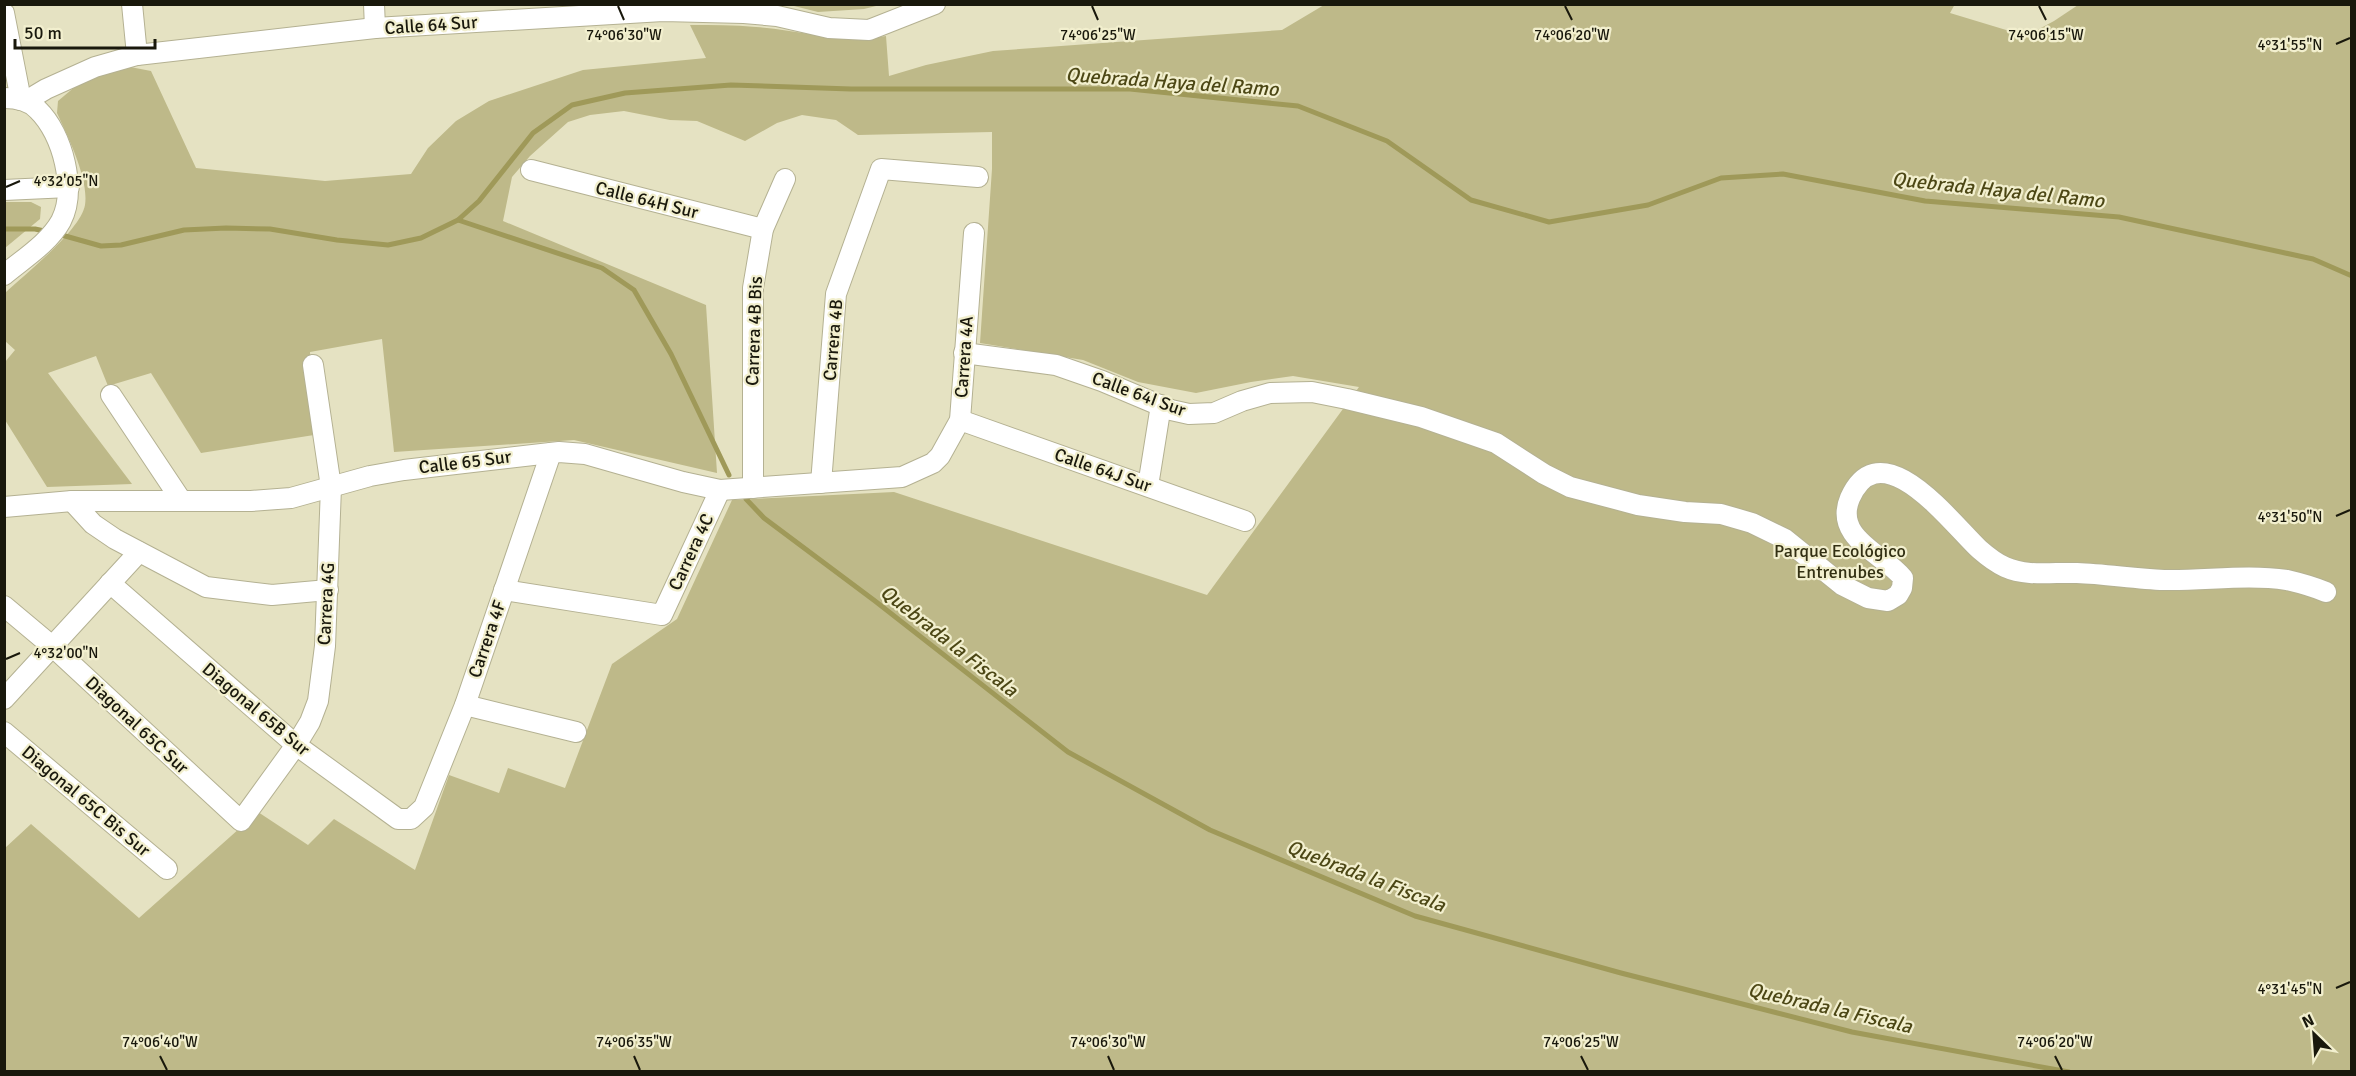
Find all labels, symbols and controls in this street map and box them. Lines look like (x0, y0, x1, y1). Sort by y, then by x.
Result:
street label: Calle 64 Sur (384, 11, 478, 39)
scale bar (15, 12, 154, 50)
text: 50 m (24, 22, 62, 44)
text: 74°06'30"W (586, 26, 662, 44)
text: 74°06'25"W (1060, 26, 1136, 44)
text: 74°06'20"W (1534, 26, 1610, 44)
text: 74°06'15"W (2008, 26, 2084, 44)
text: 4°31'55"N (2257, 36, 2323, 54)
water label: Quebrada Haya del Ramo (1065, 62, 1281, 102)
water label: Quebrada Haya del Ramo (1891, 166, 2107, 214)
text: 4°32'05"N (33, 172, 99, 190)
street label: Calle 64H Sur (593, 177, 701, 223)
street label: Carrera 4B Bis (741, 276, 767, 386)
street label: Carrera 4B (818, 298, 848, 382)
street label: Carrera 4A (950, 315, 978, 399)
street label: Calle 64I Sur (1089, 367, 1189, 421)
street label: Calle 64J Sur (1052, 443, 1155, 497)
street label: Calle 65 Sur (418, 445, 513, 479)
text: 4°31'50"N (2257, 508, 2323, 526)
street label: Carrera 4C (664, 510, 718, 594)
park label: Parque Ecológico Entrenubes (1774, 540, 1906, 583)
street label: Carrera 4G (313, 562, 339, 646)
water label: Quebrada la Fiscala (875, 580, 1023, 703)
street label: Carrera 4F (463, 597, 511, 681)
text: 4°32'00"N (33, 644, 99, 662)
street label: Diagonal 65B Sur (198, 658, 314, 761)
street label: Diagonal 65C Sur (81, 671, 194, 779)
street label: Diagonal 65C Bis Sur (17, 741, 155, 861)
water label: Quebrada la Fiscala (1283, 834, 1449, 918)
water label: Quebrada la Fiscala (1746, 977, 1915, 1039)
text: 4°31'45"N (2257, 980, 2323, 998)
north arrow (2284, 1004, 2344, 1064)
text: N (2299, 1010, 2317, 1033)
text: 74°06'40"W (122, 1033, 198, 1051)
text: 74°06'35"W (596, 1033, 672, 1051)
text: 74°06'30"W (1070, 1033, 1146, 1051)
text: 74°06'25"W (1543, 1033, 1619, 1051)
text: 74°06'20"W (2017, 1033, 2093, 1051)

